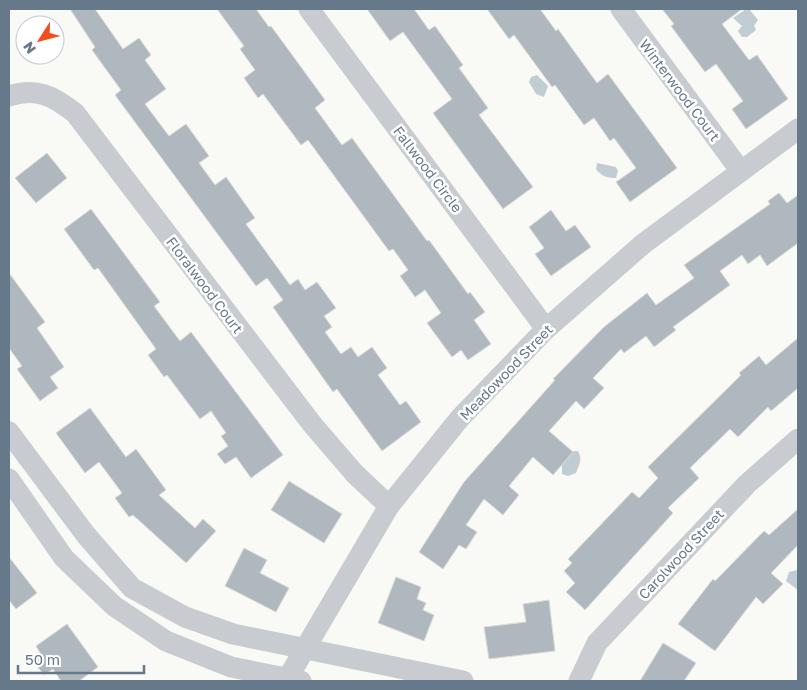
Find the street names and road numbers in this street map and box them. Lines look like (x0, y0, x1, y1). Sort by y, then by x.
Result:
street label: Winterwood Court (636, 36, 724, 144)
street label: Fallwood Circle (390, 123, 466, 215)
street label: Floralwood Court (163, 233, 247, 337)
street label: Meadowood Street (456, 321, 556, 423)
street label: Carolwood Street (635, 505, 727, 603)

